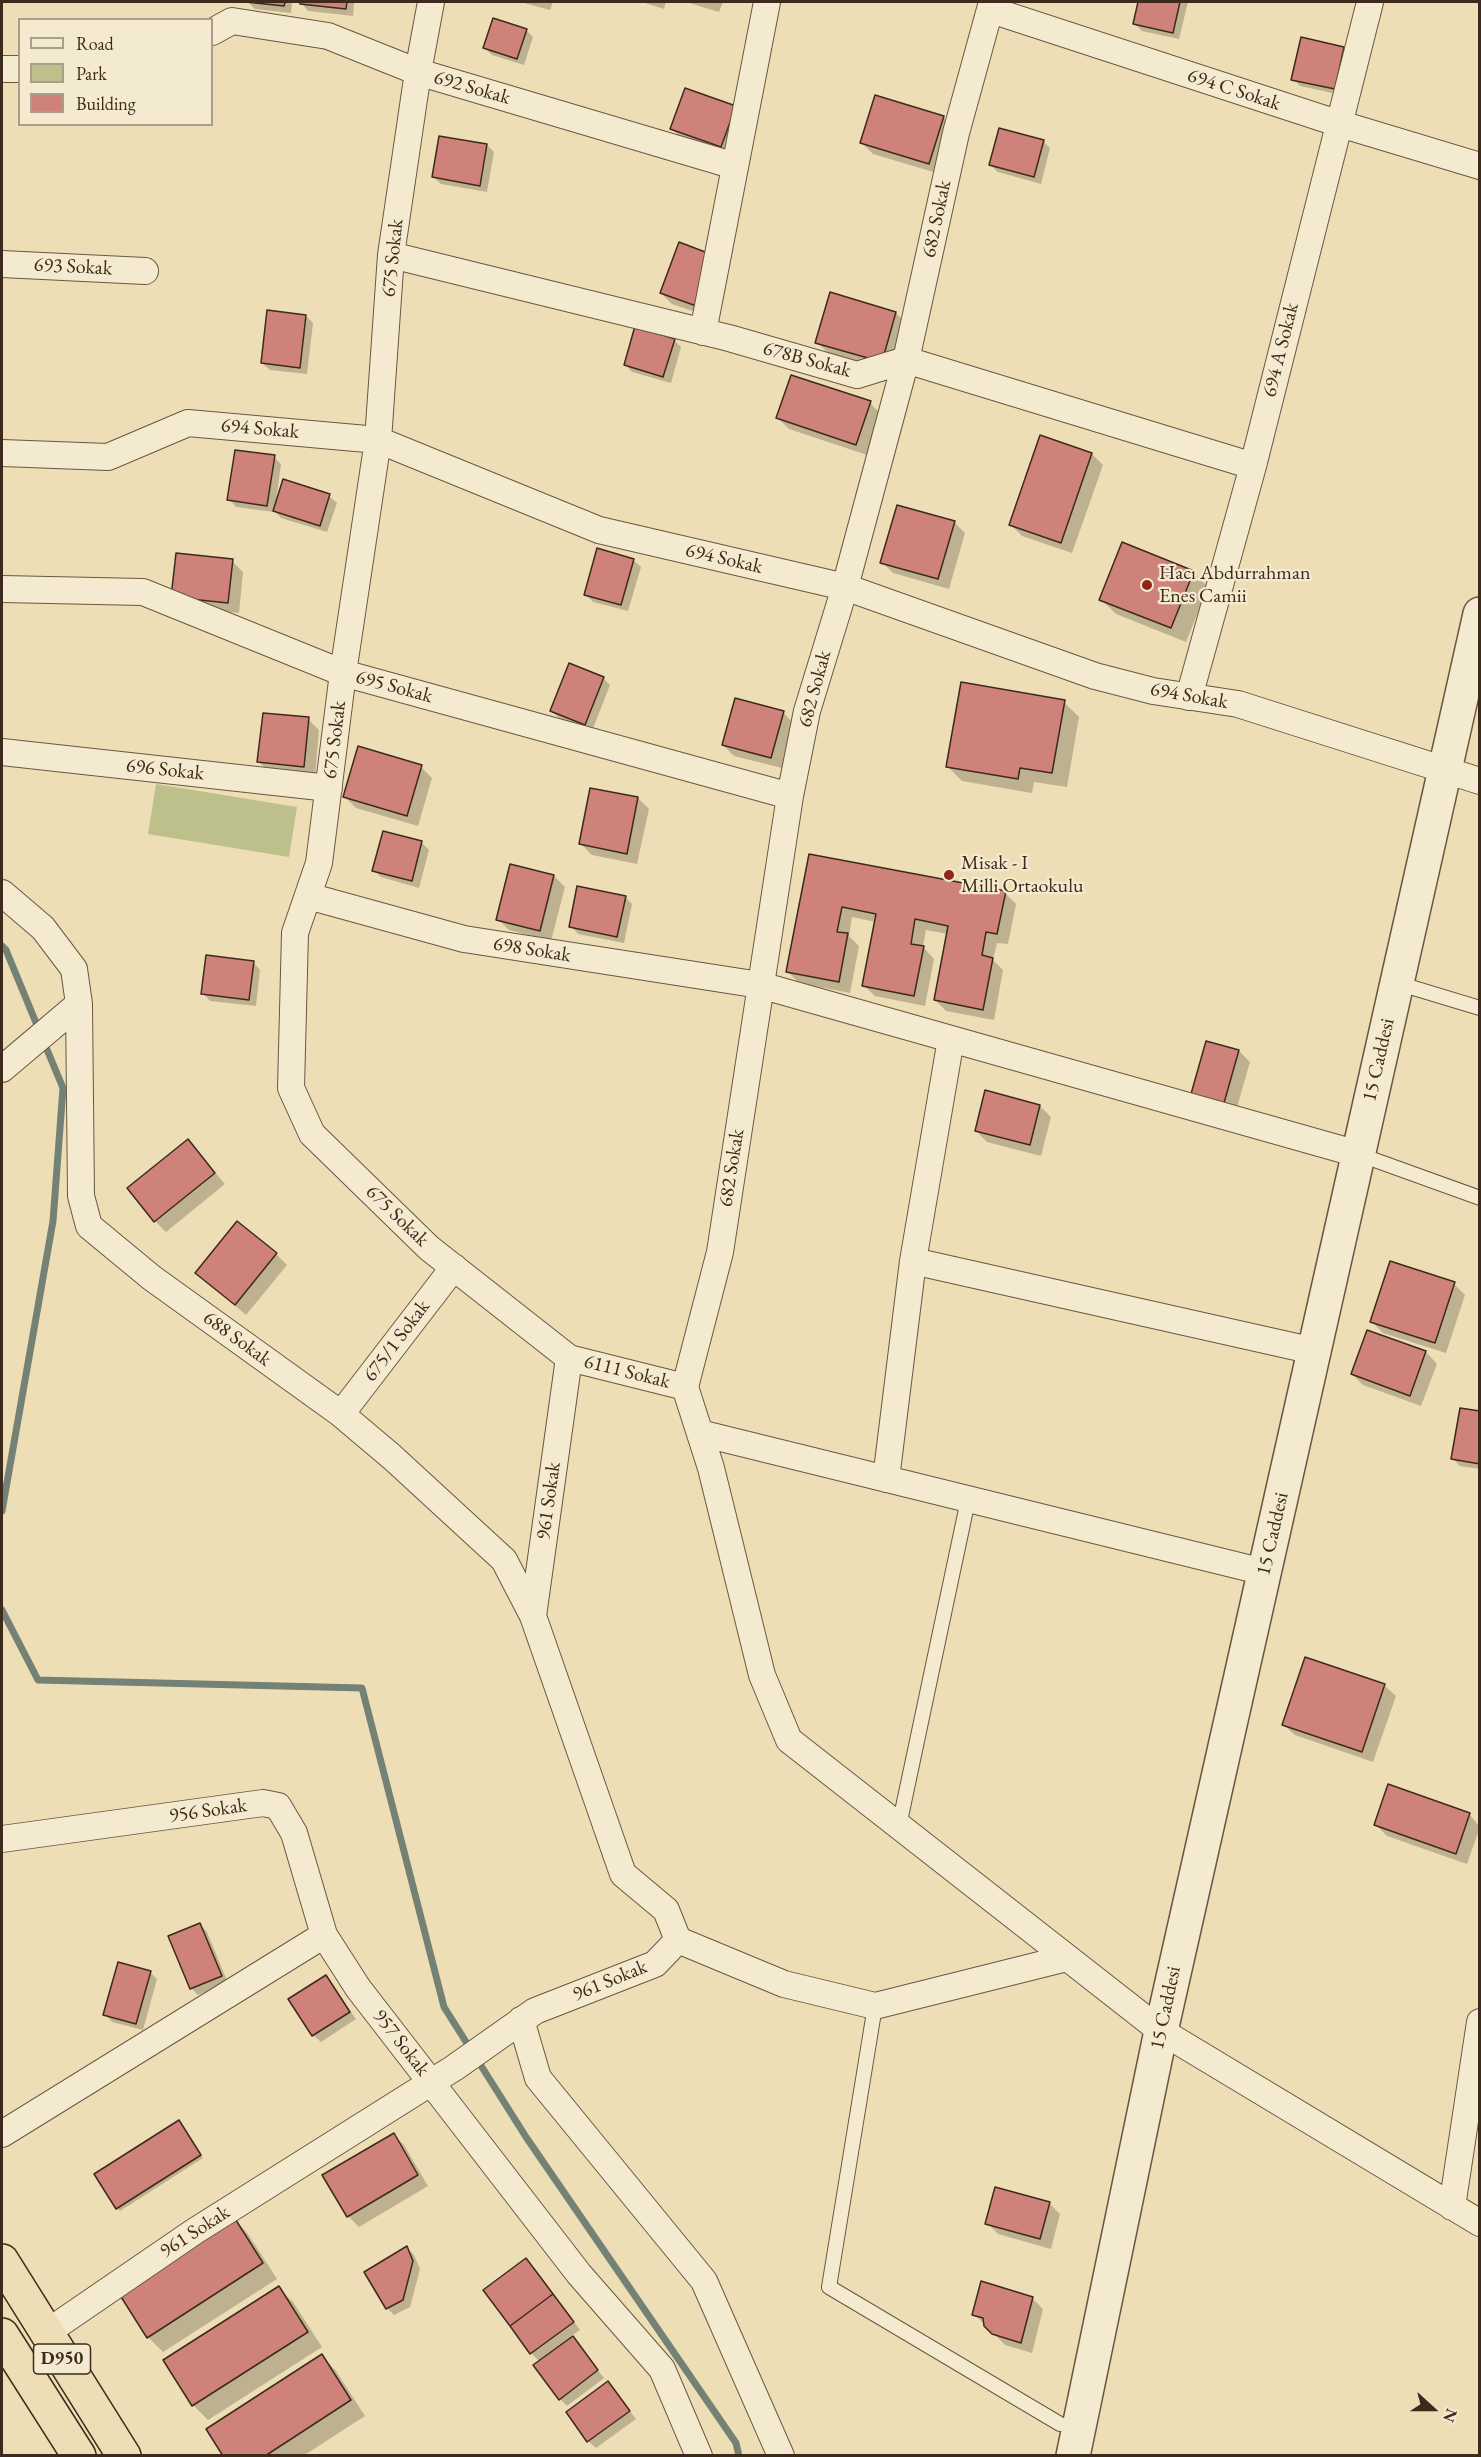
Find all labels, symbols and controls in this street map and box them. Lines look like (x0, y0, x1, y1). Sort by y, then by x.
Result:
legend (18, 18, 213, 126)
text: Road (76, 32, 114, 55)
text: Park (76, 62, 107, 85)
street label: 694 C Sokak (1184, 64, 1284, 116)
street label: 692 Sokak (431, 66, 513, 110)
text: Building (76, 92, 136, 115)
street label: 682 Sokak (917, 178, 957, 260)
street label: 675 Sokak (377, 218, 409, 298)
street label: 693 Sokak (33, 253, 113, 281)
street label: 694 A Sokak (1258, 300, 1304, 400)
street label: 678B Sokak (760, 337, 854, 383)
street label: 694 Sokak (220, 414, 300, 444)
street label: 694 Sokak (683, 538, 765, 580)
place label: Hacı Abdurrahman Enes Camii (1159, 562, 1310, 609)
marker: Hacı Abdurrahman Enes Camii (1140, 578, 1154, 592)
street label: 682 Sokak (793, 648, 837, 730)
street label: 695 Sokak (353, 665, 435, 709)
street label: 694 Sokak (1148, 677, 1230, 715)
street label: 675 Sokak (318, 700, 352, 780)
street label: 696 Sokak (125, 754, 205, 786)
place label: Misak - I Milli Ortaokulu (961, 852, 1083, 899)
marker: Misak - I Milli Ortaokulu (942, 868, 956, 882)
street label: 698 Sokak (491, 932, 573, 968)
street label: 15 Caddesi (1358, 1016, 1400, 1104)
street label: 682 Sokak (714, 1127, 750, 1209)
street label: 675 Sokak (360, 1180, 434, 1252)
street label: 675/1 Sokak (359, 1295, 435, 1387)
street label: 688 Sokak (198, 1306, 276, 1372)
street label: 6111 Sokak (581, 1350, 673, 1394)
street label: 961 Sokak (532, 1460, 566, 1542)
street label: 15 Caddesi (1252, 1490, 1294, 1578)
street label: 956 Sokak (167, 1794, 249, 1828)
street label: 961 Sokak (569, 1955, 651, 2007)
street label: 15 Caddesi (1145, 1964, 1187, 2052)
street label: 957 Sokak (367, 2005, 435, 2081)
street label: 961 Sokak (156, 2201, 234, 2263)
road number: D950 (34, 2344, 90, 2374)
north arrow (1403, 2379, 1463, 2439)
text: N (1438, 2406, 1462, 2425)

